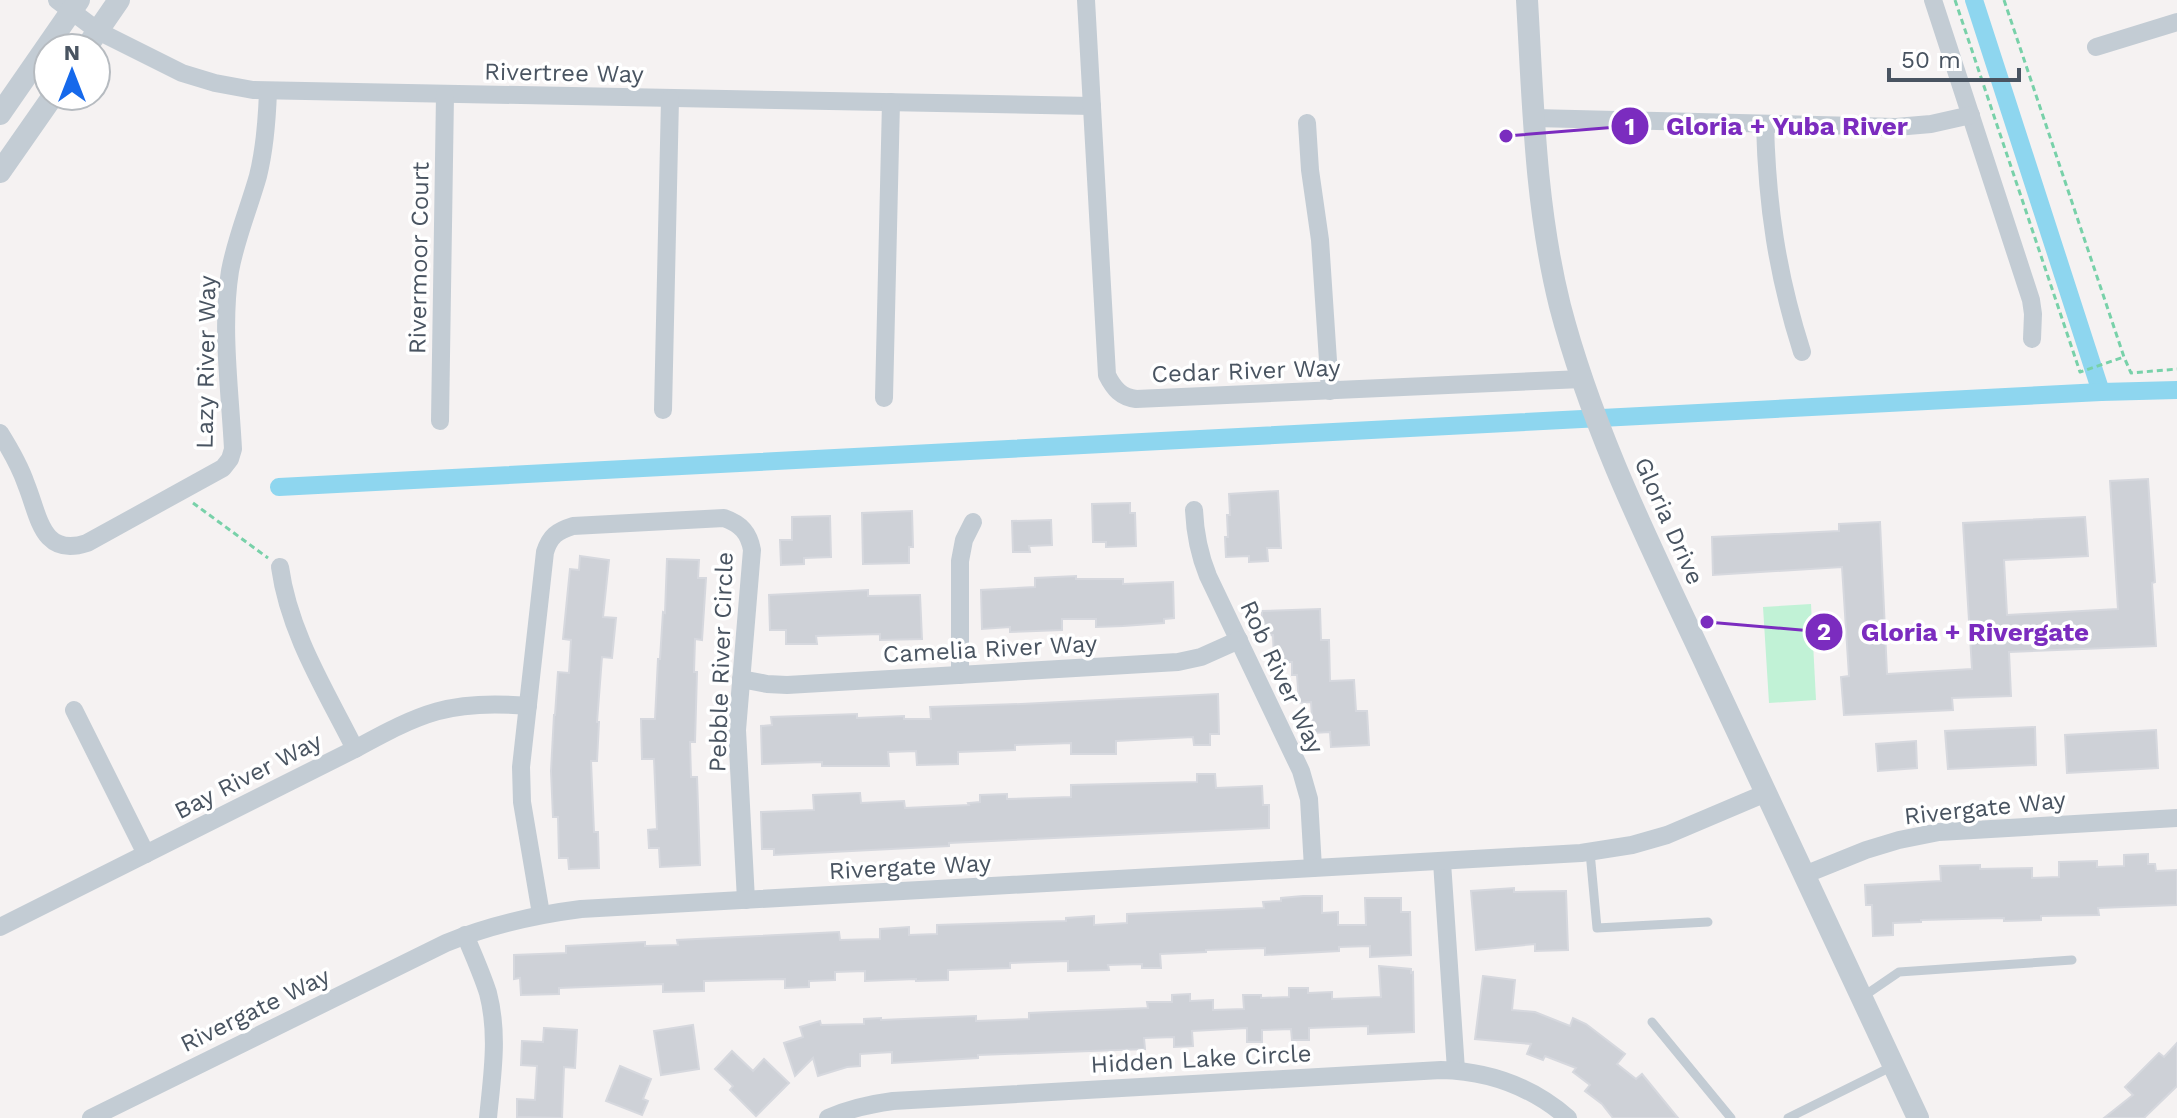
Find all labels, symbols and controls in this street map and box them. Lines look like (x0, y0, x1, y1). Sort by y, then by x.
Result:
north arrow (32, 32, 112, 112)
scale bar (1889, 32, 2019, 82)
text: N (64, 40, 80, 65)
text: 50 m (1901, 46, 1961, 74)
street label: Rivertree Way (484, 58, 645, 88)
callout: Gloria + Yuba River (1610, 101, 1925, 151)
text: Gloria + Yuba River (1666, 111, 1909, 141)
text: 1 (1625, 113, 1635, 141)
street label: Rivermoor Court (403, 162, 435, 354)
street label: Lazy River Way (190, 274, 222, 449)
street label: Cedar River Way (1151, 354, 1342, 388)
street label: Gloria Drive (1629, 453, 1709, 589)
street label: Pebble River Circle (703, 551, 739, 773)
street label: Rob River Way (1234, 596, 1330, 759)
callout: Gloria + Rivergate (1804, 607, 2105, 657)
text: Gloria + Rivergate (1861, 617, 2089, 647)
text: 2 (1817, 618, 1831, 646)
street label: Camelia River Way (882, 629, 1098, 669)
street label: Bay River Way (170, 727, 327, 825)
street label: Rivergate Way (1903, 786, 2068, 830)
street label: Rivergate Way (828, 849, 992, 885)
street label: Rivergate Way (176, 962, 335, 1058)
street label: Hidden Lake Circle (1090, 1039, 1312, 1079)

